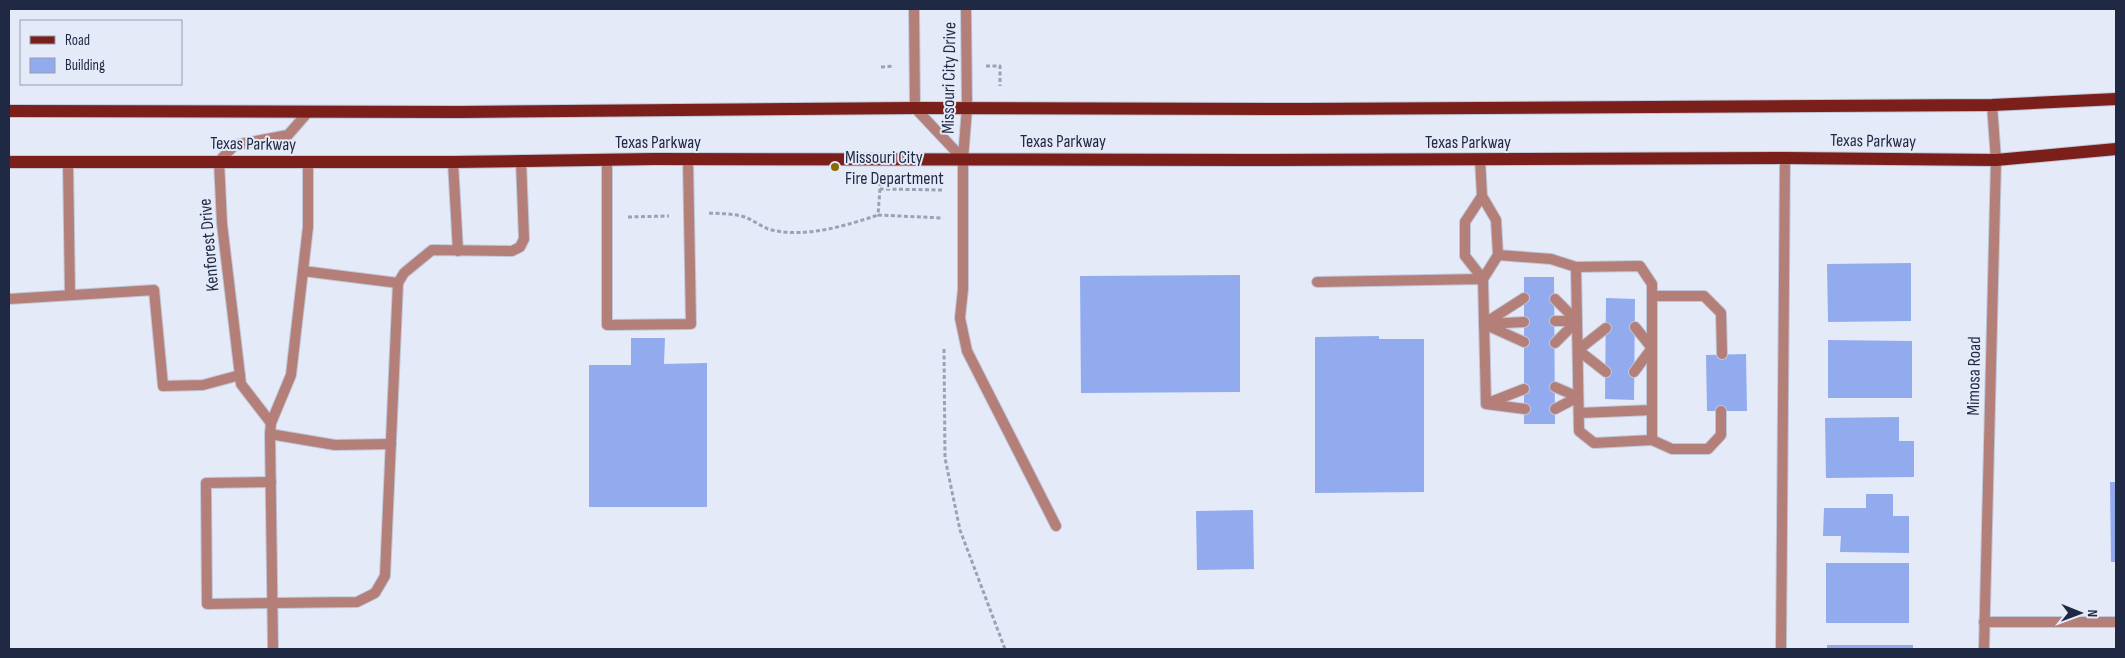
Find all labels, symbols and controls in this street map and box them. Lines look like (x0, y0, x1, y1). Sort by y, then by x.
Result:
legend (20, 20, 182, 85)
street label: Missouri City Drive (938, 22, 960, 134)
text: Road (65, 31, 90, 50)
text: Building (65, 56, 105, 75)
street label: Texas Parkway (1830, 130, 1916, 152)
street label: Texas Parkway (1020, 131, 1106, 152)
street label: Texas Parkway (615, 132, 701, 153)
street label: Texas Parkway (1425, 132, 1511, 153)
street label: Texas Parkway (210, 133, 296, 155)
place label: Missouri City Fire Department (845, 147, 944, 189)
marker: Missouri City Fire Department (829, 161, 841, 173)
street label: Kenforest Drive (194, 198, 224, 292)
street label: Mimosa Road (1963, 336, 1985, 416)
north arrow (2055, 588, 2105, 638)
text: N (2084, 609, 2101, 617)

